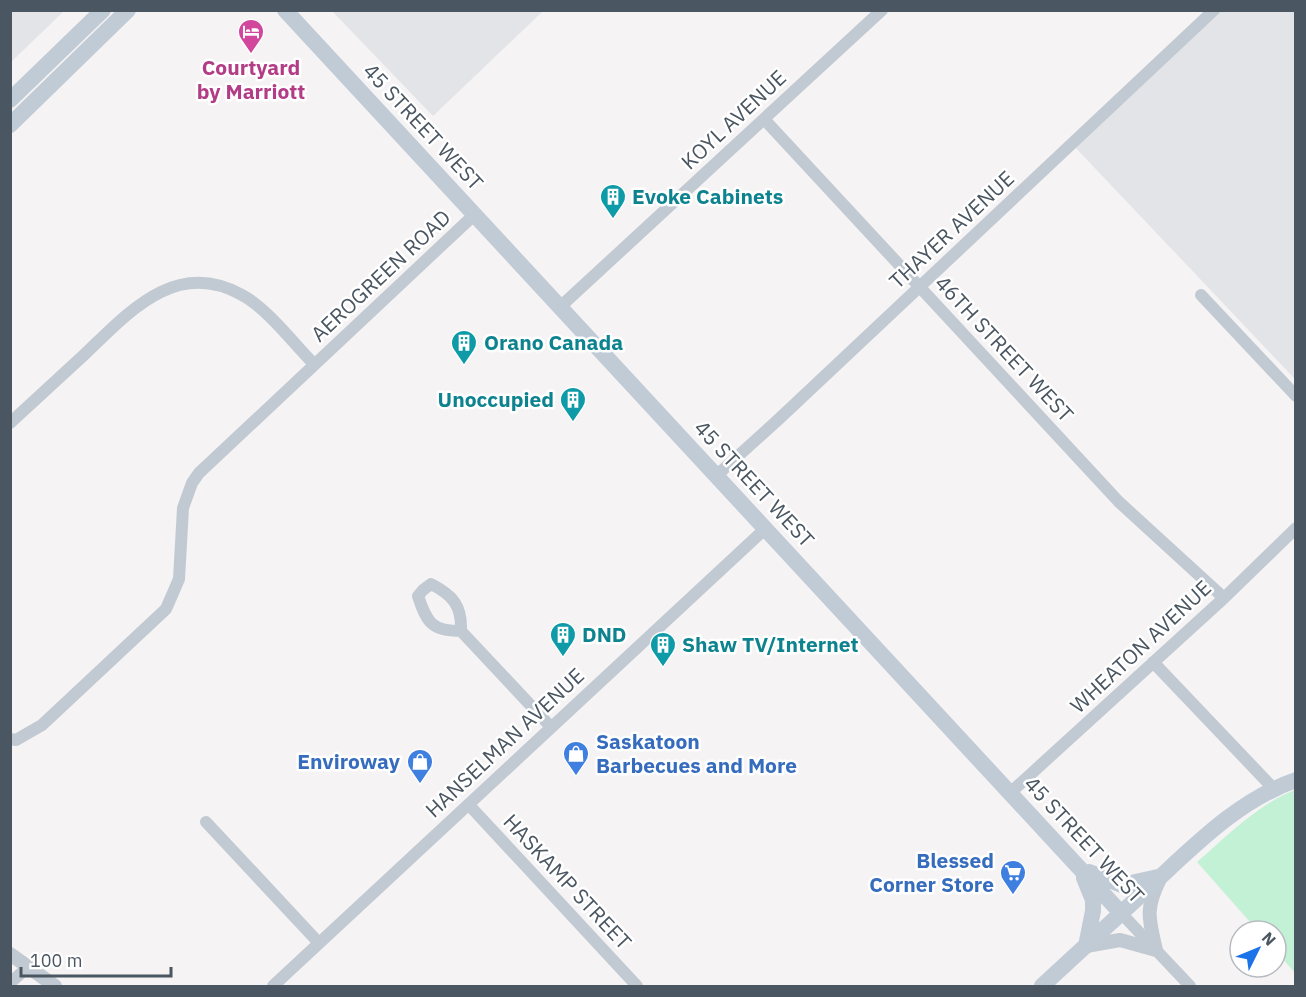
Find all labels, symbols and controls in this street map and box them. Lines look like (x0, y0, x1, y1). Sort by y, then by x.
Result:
hotel icon: Courtyard by Marriott (236, 17, 266, 55)
place label: Courtyard by Marriott (197, 53, 305, 105)
street label: 45 STREET WEST (358, 57, 490, 196)
street label: KOYL AVENUE (675, 63, 792, 175)
street label: THAYER AVENUE (883, 164, 1020, 294)
building icon: Evoke Cabinets (598, 182, 628, 220)
place label: Evoke Cabinets (632, 182, 783, 210)
street label: AEROGREEN ROAD (304, 203, 456, 347)
street label: 46TH STREET WEST (929, 269, 1080, 428)
building icon: Orano Canada (449, 328, 479, 366)
place label: Orano Canada (484, 328, 623, 356)
place label: Unoccupied (438, 385, 554, 413)
building icon: Unoccupied (558, 385, 588, 423)
street label: 45 STREET WEST (689, 414, 821, 553)
street label: WHEATON AVENUE (1064, 574, 1217, 719)
building icon: DND (548, 620, 578, 658)
place label: DND (582, 620, 626, 648)
building icon: Shaw TV/Internet (648, 630, 678, 668)
place label: Shaw TV/Internet (682, 630, 859, 658)
street label: HANSELMAN AVENUE (419, 661, 590, 823)
place label: Saskatoon Barbecues and More (596, 727, 797, 779)
shop icon: Saskatoon Barbecues and More (561, 739, 591, 777)
place label: Enviroway (297, 747, 401, 775)
shop icon: Enviroway (405, 747, 435, 785)
street label: 45 STREET WEST (1019, 770, 1151, 909)
street label: HASKAMP STREET (498, 807, 638, 955)
place label: Blessed Corner Store (869, 846, 994, 898)
supermarket icon: Blessed Corner Store (998, 858, 1028, 896)
north arrow (1228, 919, 1288, 979)
text: N (1258, 928, 1280, 950)
scale bar (21, 940, 171, 978)
text: 100 m (30, 949, 82, 972)

